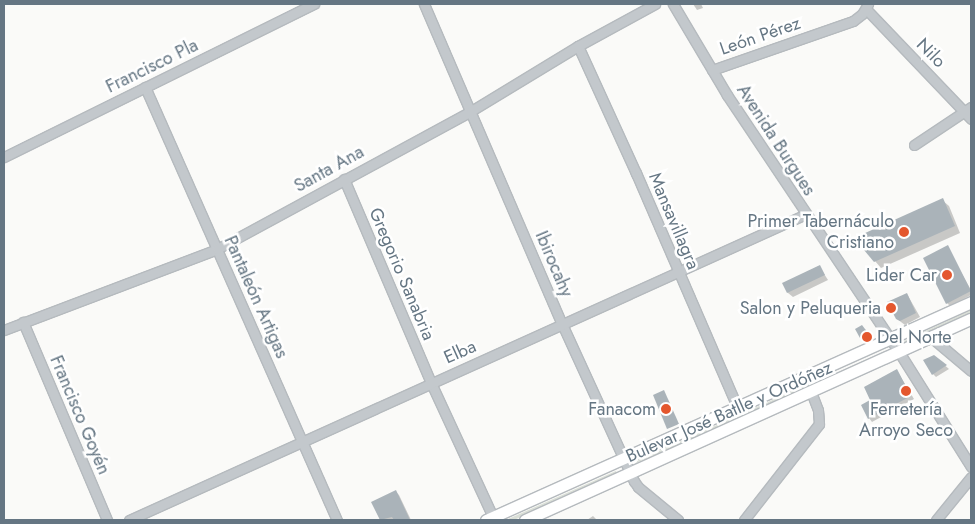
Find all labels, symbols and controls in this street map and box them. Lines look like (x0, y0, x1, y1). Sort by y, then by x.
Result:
street label: León Pérez (717, 12, 803, 60)
street label: Francisco Pla (102, 34, 202, 98)
street label: Nilo (912, 34, 950, 72)
street label: Avenida Burgues (732, 80, 820, 200)
street label: Santa Ana (290, 141, 368, 197)
street label: Mansavillagra (644, 169, 704, 273)
street label: Gregorio Sanabria (364, 205, 440, 343)
place label: Primer Tabernáculo Cristiano (748, 211, 894, 253)
marker: Primer Tabernáculo Cristiano (898, 226, 910, 238)
street label: Ibirocahy (530, 228, 578, 300)
street label: Pantaleón Artigas (219, 232, 293, 362)
place label: Lider Car (866, 264, 937, 286)
marker: Lider Car (941, 269, 953, 281)
place label: Salon y Peluqueria (740, 297, 881, 319)
marker: Salon y Peluqueria (885, 302, 897, 314)
place label: Del Norte (877, 326, 952, 348)
marker: Del Norte (861, 331, 873, 343)
street label: Elba (441, 335, 479, 369)
street label: Francisco Goyén (45, 352, 115, 478)
street label: Bulevar José Batlle y Ordóñez (623, 357, 835, 467)
marker: Ferretería Arroyo Seco (900, 385, 912, 397)
place label: Fanacom (588, 398, 656, 420)
place label: Ferretería Arroyo Seco (859, 399, 953, 442)
marker: Fanacom (660, 403, 672, 415)

